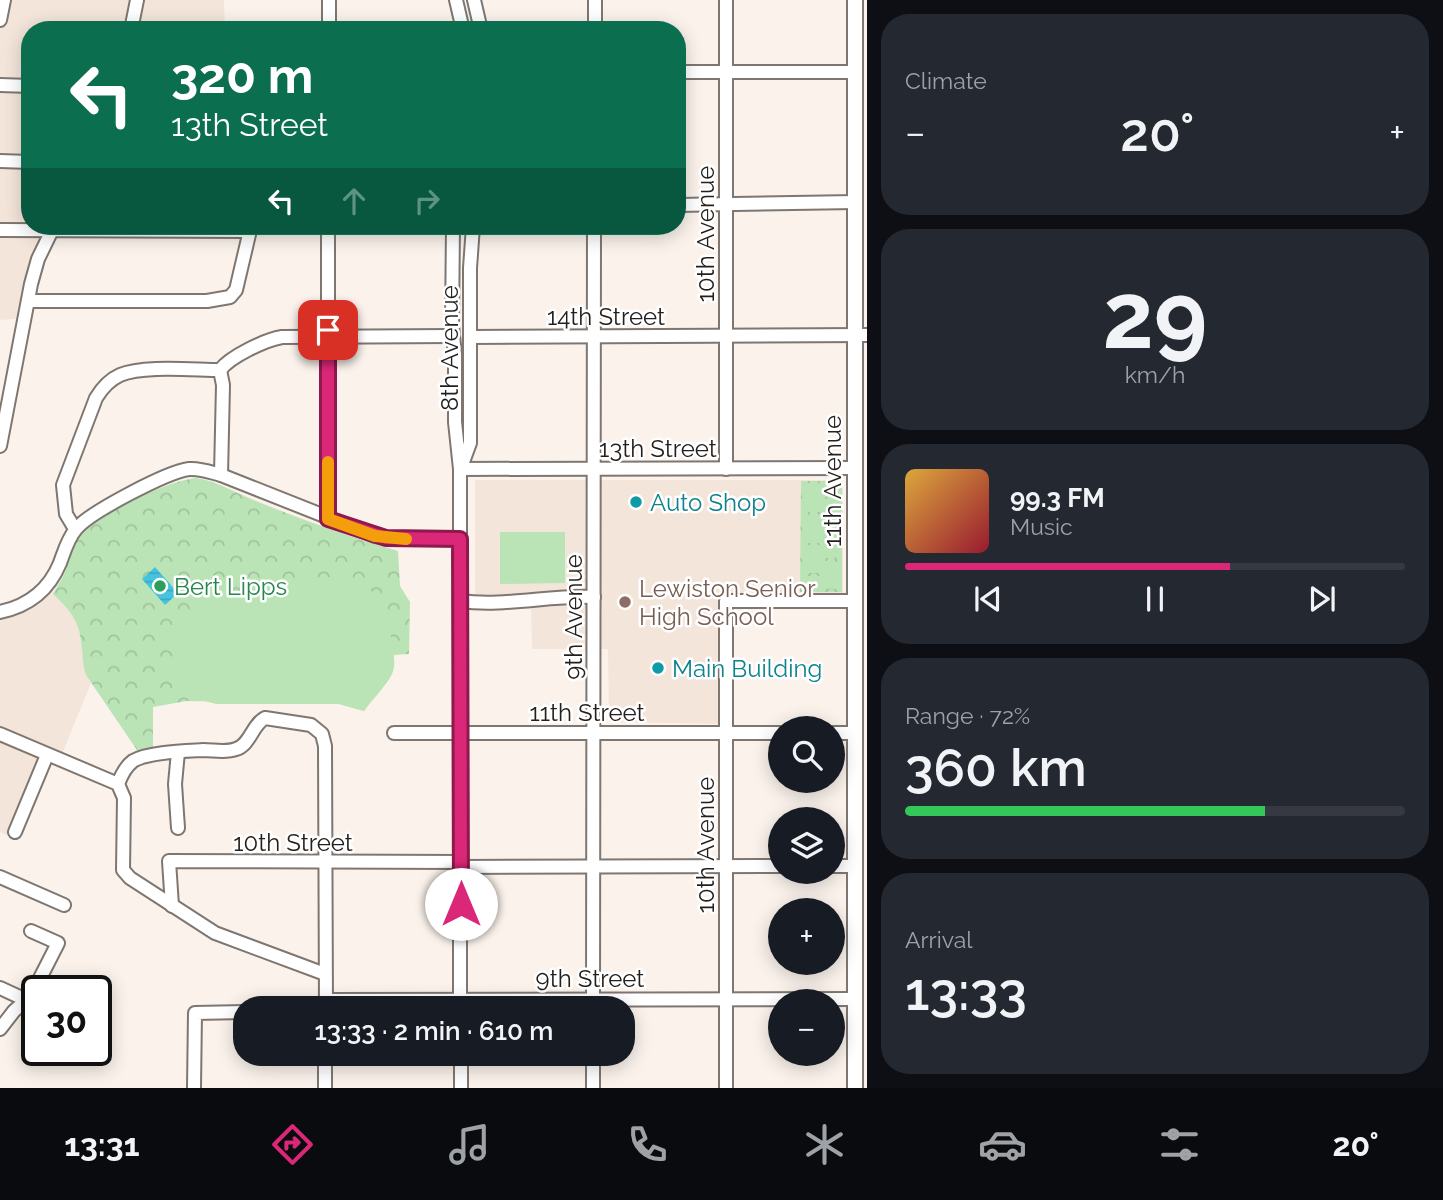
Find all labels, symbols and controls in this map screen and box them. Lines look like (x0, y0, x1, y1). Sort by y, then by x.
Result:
text: 320 m (171, 47, 313, 104)
icon: left (56, 49, 147, 140)
text: Climate (905, 67, 987, 94)
text: 20° (1120, 102, 1194, 163)
text: 13th Street (171, 106, 328, 143)
text: − (905, 110, 925, 155)
text: + (1389, 110, 1405, 155)
street label: 10th Avenue (691, 166, 720, 302)
icon: left (262, 182, 300, 220)
icon: ahead (335, 182, 373, 220)
icon: right (408, 182, 446, 220)
text: 29 (1103, 262, 1207, 369)
street label: 8th Avenue (435, 285, 464, 411)
pin (298, 300, 358, 360)
street label: 14th Street (547, 302, 665, 331)
icon: arrive (309, 311, 347, 349)
text: km/h (1125, 361, 1185, 388)
street label: 11th Avenue (818, 415, 847, 547)
street label: 13th Street (599, 434, 717, 463)
text: 99.3 FM (1010, 483, 1105, 513)
place label: Auto Shop (650, 488, 766, 517)
marker: Auto Shop (628, 494, 644, 510)
text: Music (1010, 513, 1073, 540)
street label: 9th Avenue (559, 554, 588, 680)
place label: Bert Lipps (174, 572, 287, 601)
place label: Lewiston Senior High School (639, 574, 816, 631)
marker: Bert Lipps (152, 578, 168, 594)
icon: previous (969, 580, 1007, 618)
icon: pause (1136, 580, 1174, 618)
icon: next (1303, 580, 1341, 618)
marker: Lewiston Senior High School (617, 594, 633, 610)
place label: Main Building (672, 654, 822, 683)
marker: Main Building (650, 660, 666, 676)
street label: 11th Street (529, 698, 645, 727)
text: Range · 72% (905, 702, 1030, 729)
map controls (768, 716, 845, 1066)
button: search (768, 716, 845, 793)
text: 360 km (905, 737, 1087, 798)
street label: 10th Avenue (691, 777, 720, 913)
button: layers (768, 807, 845, 884)
street label: 10th Street (233, 828, 353, 857)
position arrow (424, 867, 498, 941)
button: + (768, 898, 845, 975)
text: Arrival (905, 926, 972, 953)
text: 13:33 (905, 961, 1027, 1022)
street label: 9th Street (536, 964, 644, 993)
speed limit sign: 30 (21, 975, 112, 1066)
button: − (768, 989, 845, 1066)
text: 13:33 · 2 min · 610 m (315, 1016, 553, 1046)
icon: directions (268, 1120, 317, 1169)
icon: music (445, 1120, 494, 1169)
icon: phone (623, 1120, 672, 1169)
icon: climate (800, 1120, 849, 1169)
icon: car (978, 1120, 1027, 1169)
icon: filters (1155, 1120, 1204, 1169)
text: 13:31 (64, 1126, 139, 1163)
text: 20° (1332, 1126, 1379, 1163)

